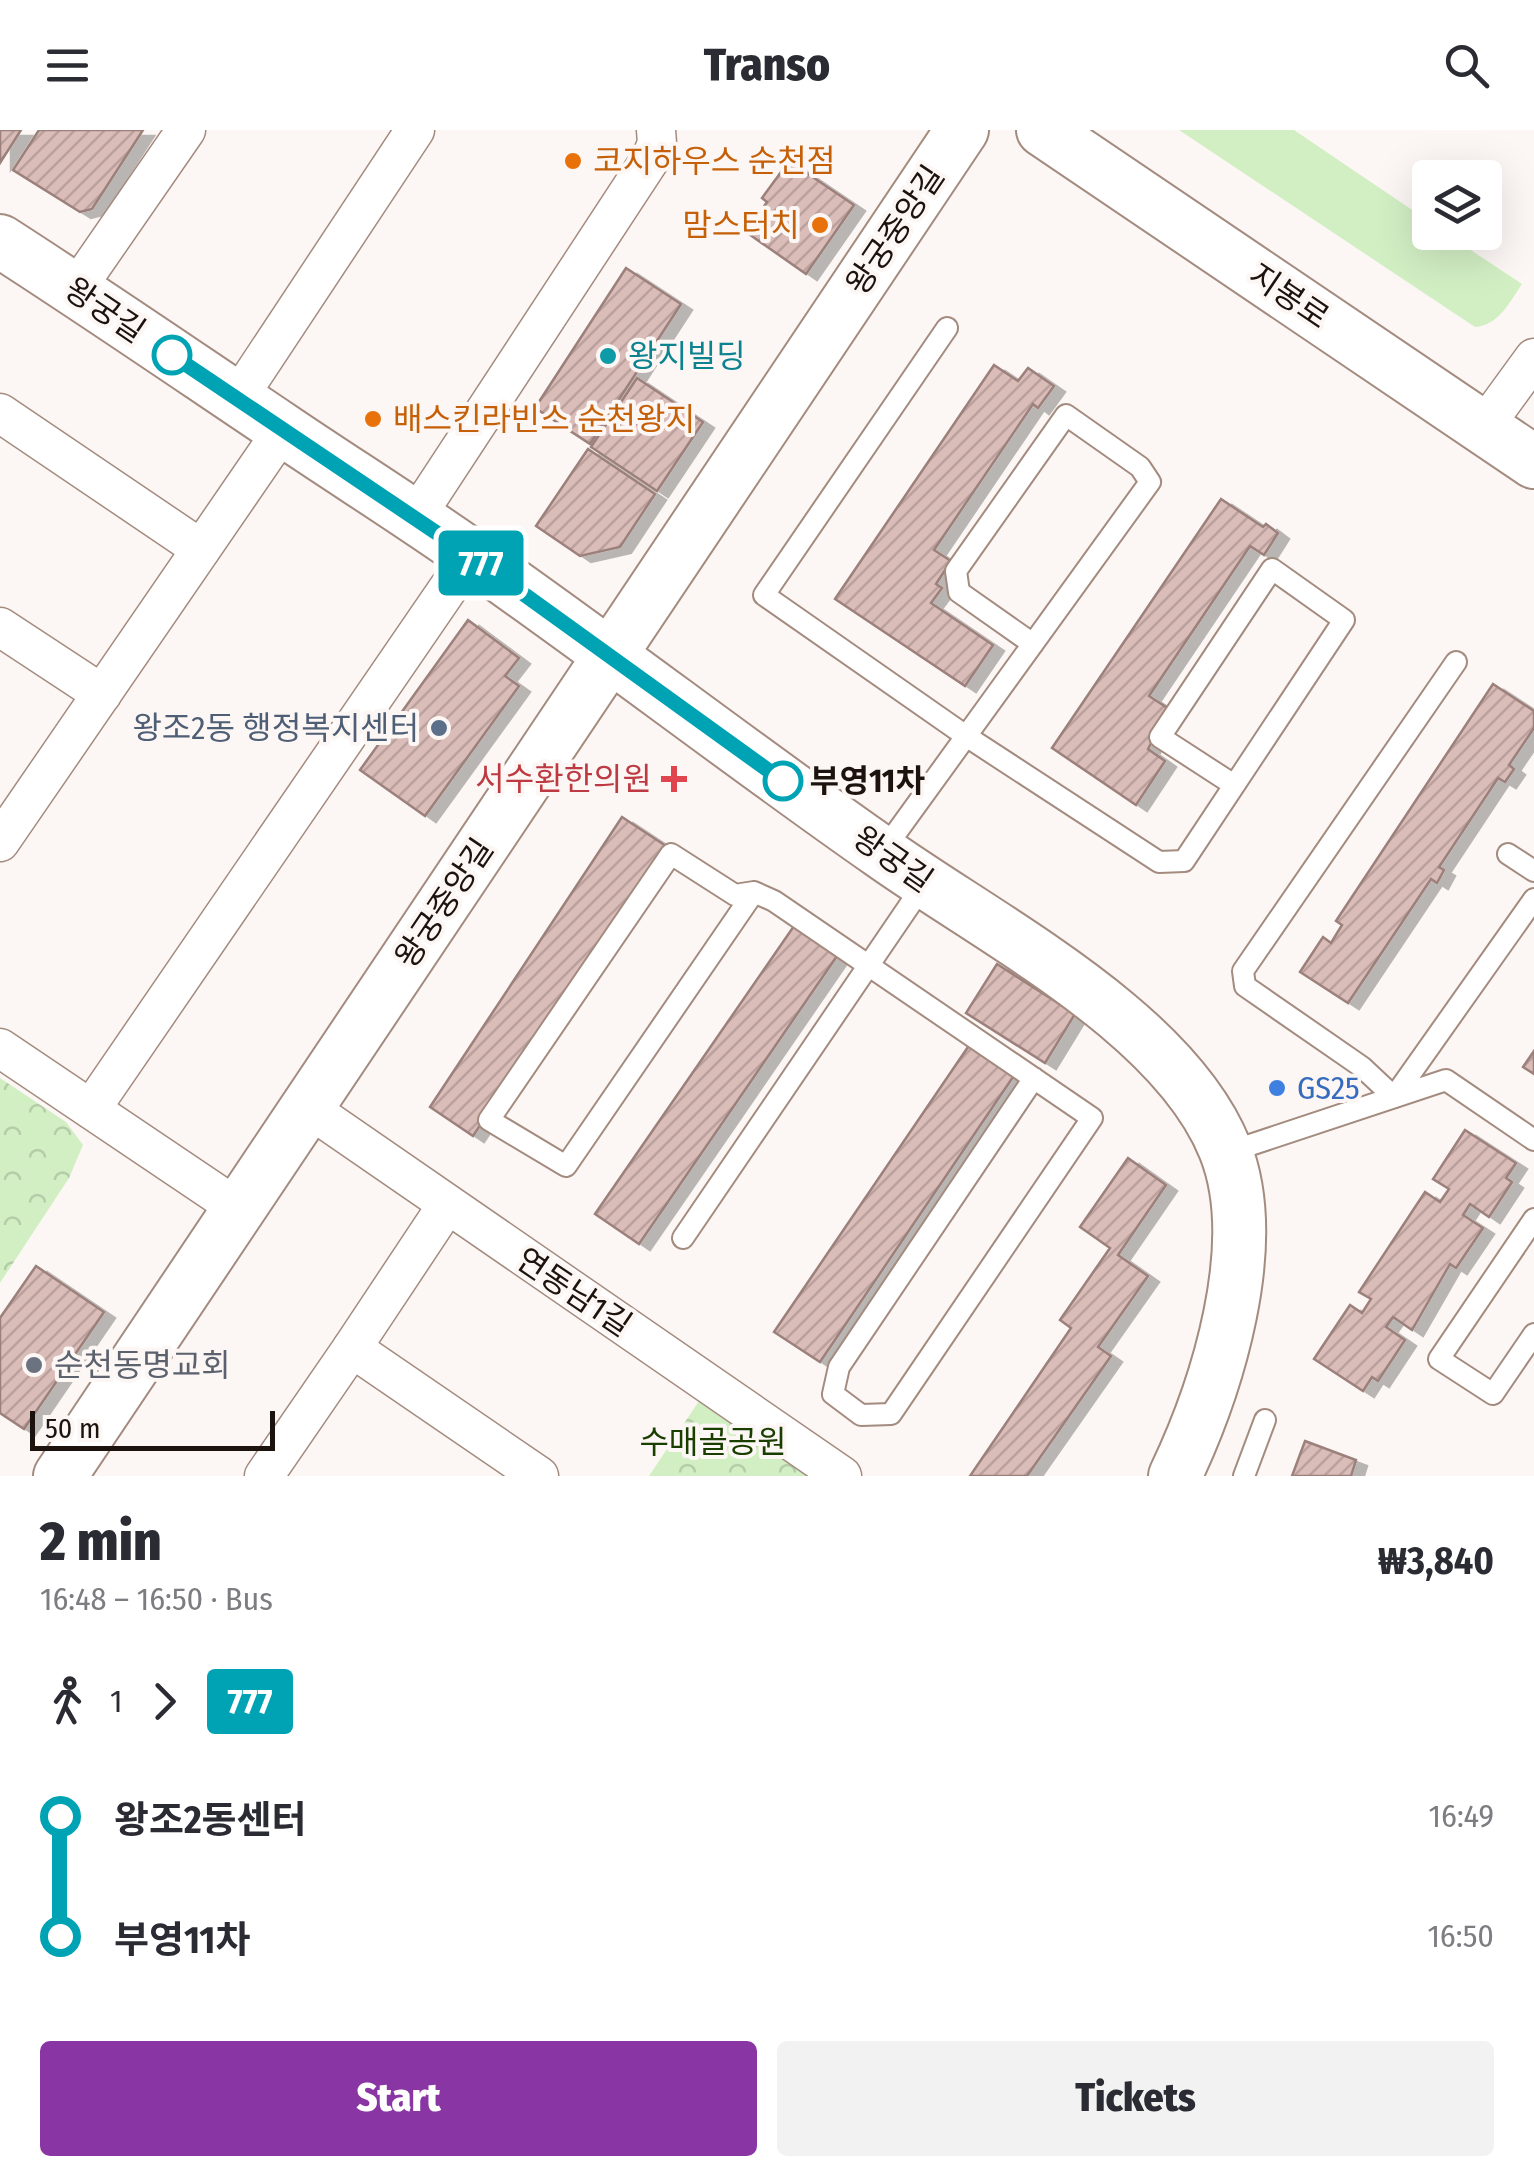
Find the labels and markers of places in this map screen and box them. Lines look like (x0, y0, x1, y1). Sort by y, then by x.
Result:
place label: 코지하우스 순천점 (593, 142, 836, 180)
marker: 코지하우스 순천점 (562, 150, 584, 172)
place label: 맘스터치 (682, 206, 800, 244)
marker: 맘스터치 (809, 214, 831, 236)
unlabelled marker (153, 336, 191, 374)
place label: 왕지빌딩 (628, 337, 746, 375)
marker: 왕지빌딩 (597, 345, 619, 367)
place label: 배스킨라빈스 순천왕지 (393, 400, 695, 438)
marker: 배스킨라빈스 순천왕지 (362, 408, 384, 430)
place label: 왕조2동 행정복지센터 (132, 709, 419, 747)
marker: 왕조2동 행정복지센터 (428, 717, 450, 739)
place label: 서수환한의원 (475, 760, 652, 798)
marker: 부영11차 (764, 762, 802, 800)
place label: 부영11차 (810, 762, 925, 800)
marker: 서수환한의원 (661, 766, 687, 792)
place label: GS25 (1297, 1069, 1360, 1107)
marker: GS25 (1266, 1077, 1288, 1099)
place label: 순천동명교회 (54, 1346, 231, 1384)
marker: 순천동명교회 (23, 1354, 45, 1376)

